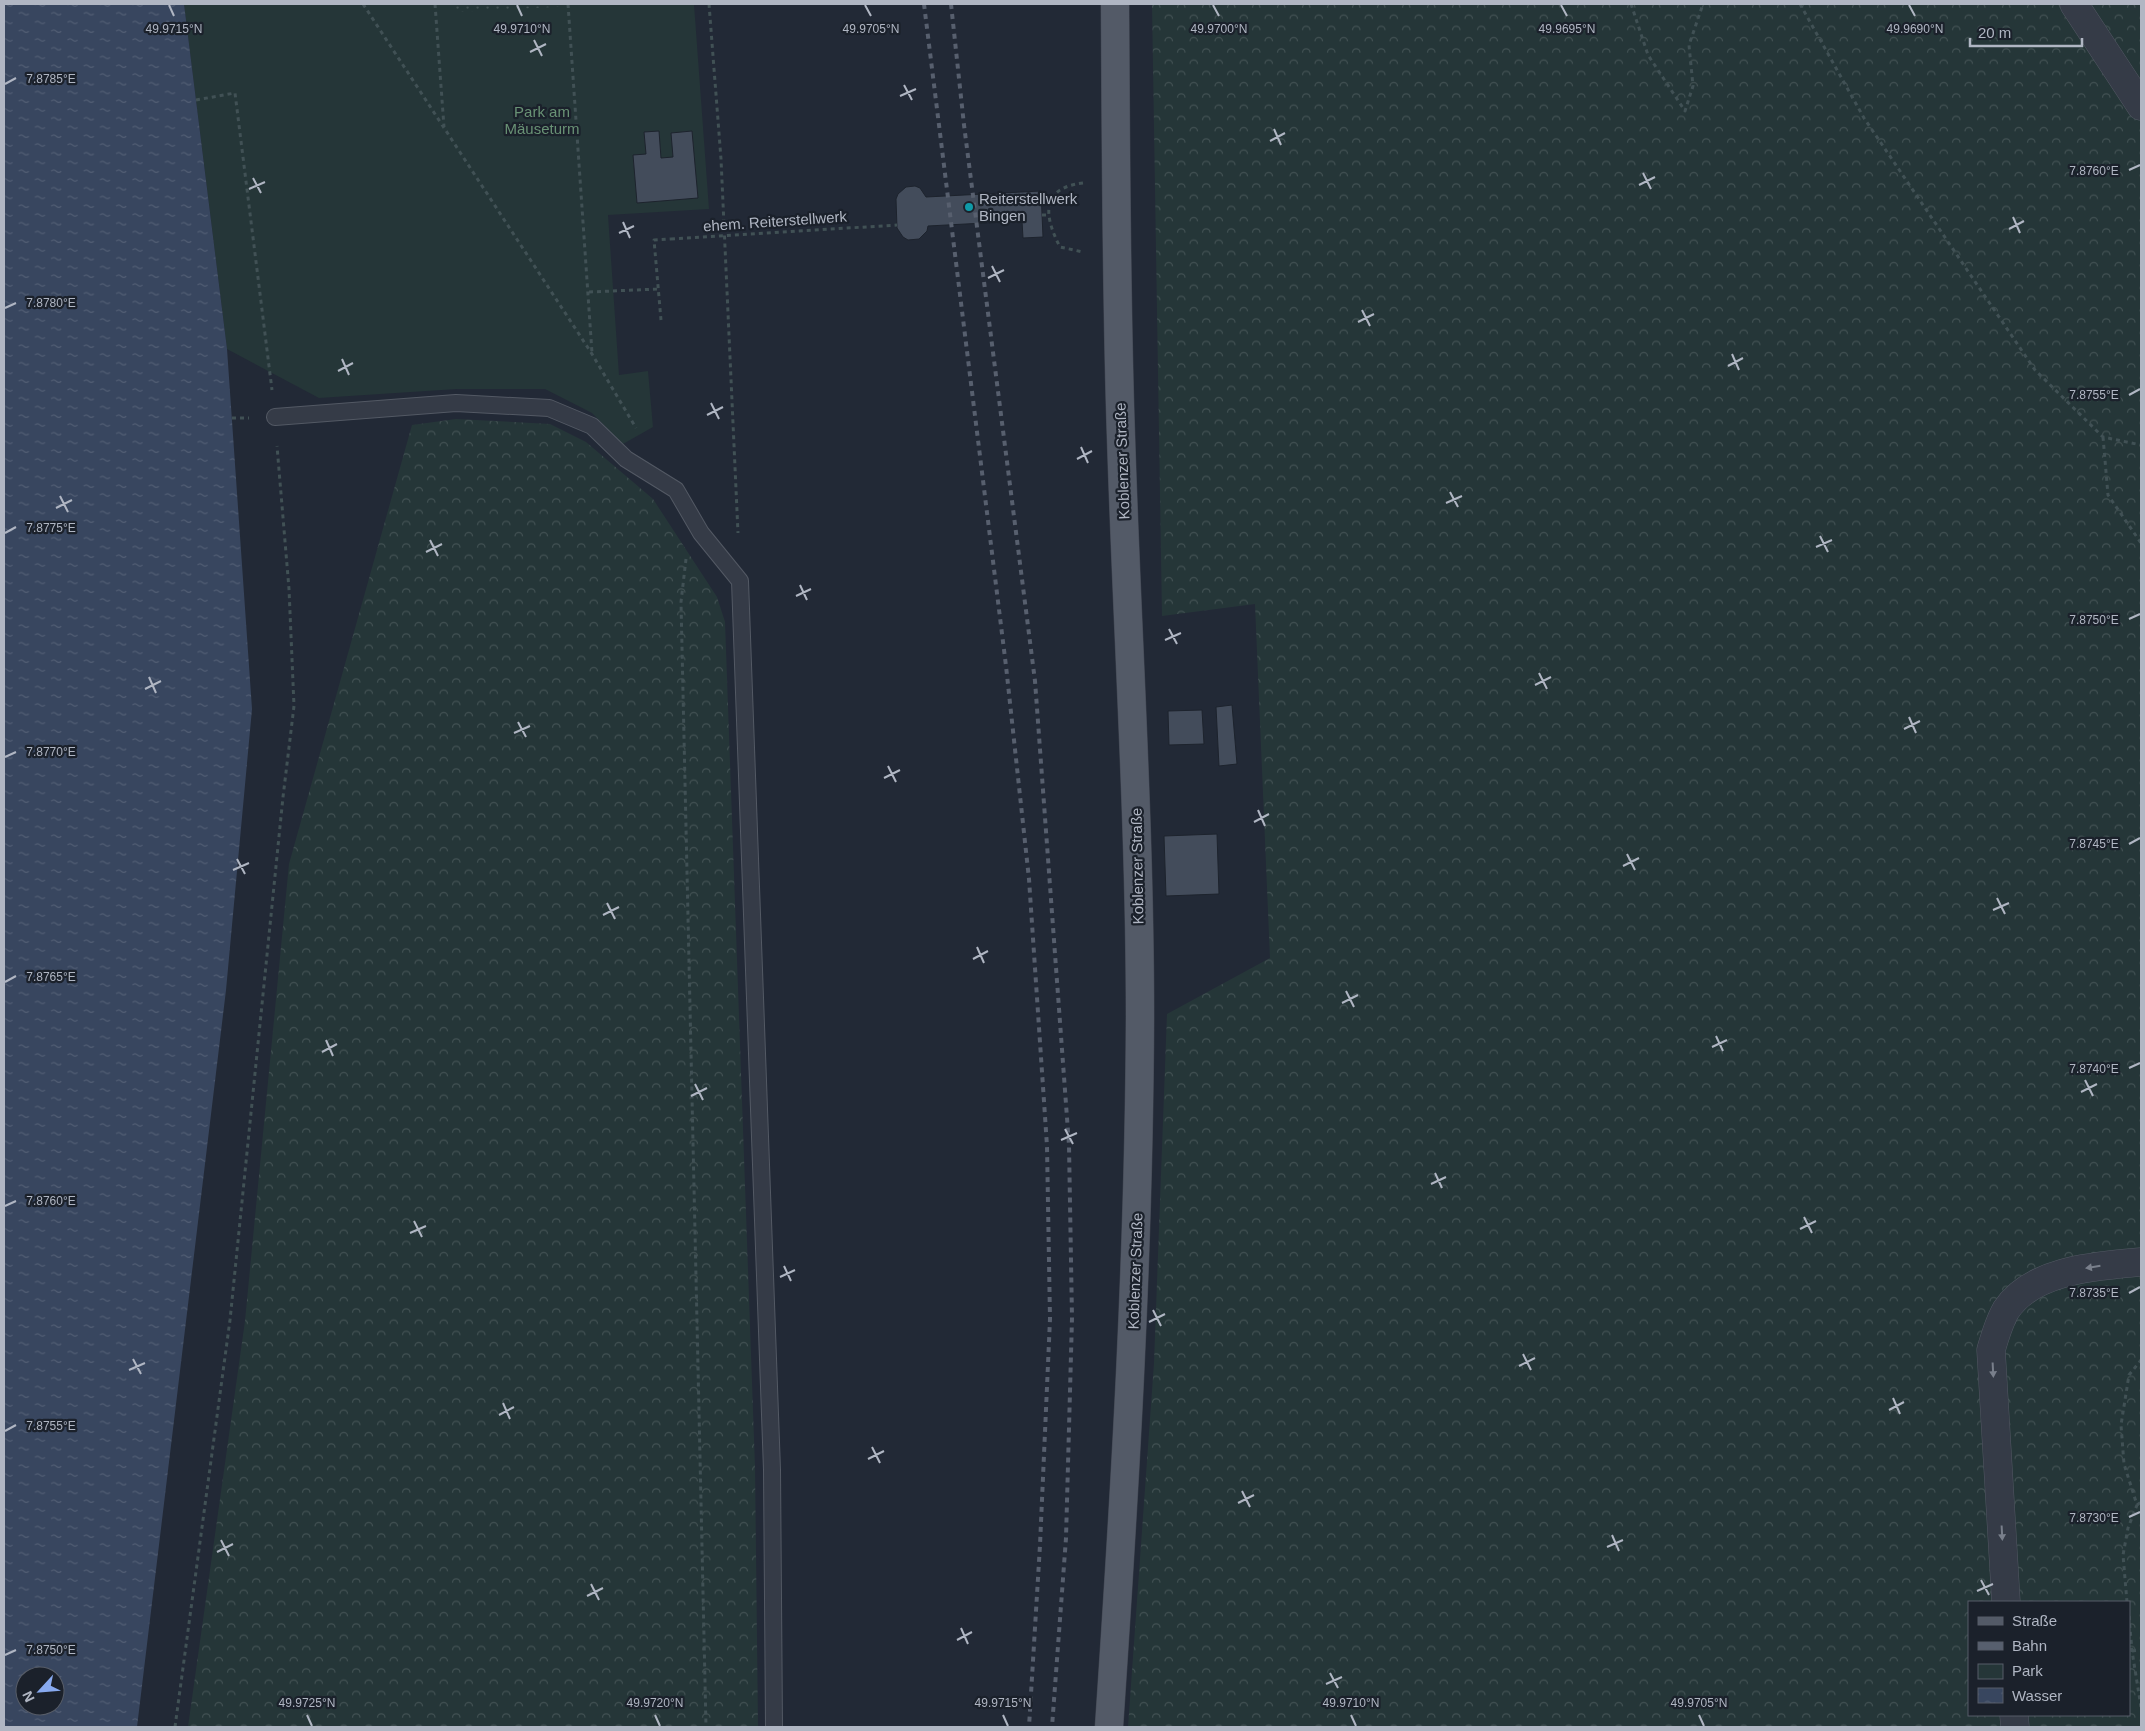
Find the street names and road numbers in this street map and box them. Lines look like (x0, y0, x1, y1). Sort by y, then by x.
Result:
street label: ehem. Reiterstellwerk (702, 207, 848, 235)
street label: Koblenzer Straße (1111, 402, 1133, 520)
street label: Koblenzer Straße (1127, 807, 1147, 925)
street label: Koblenzer Straße (1124, 1212, 1146, 1330)

